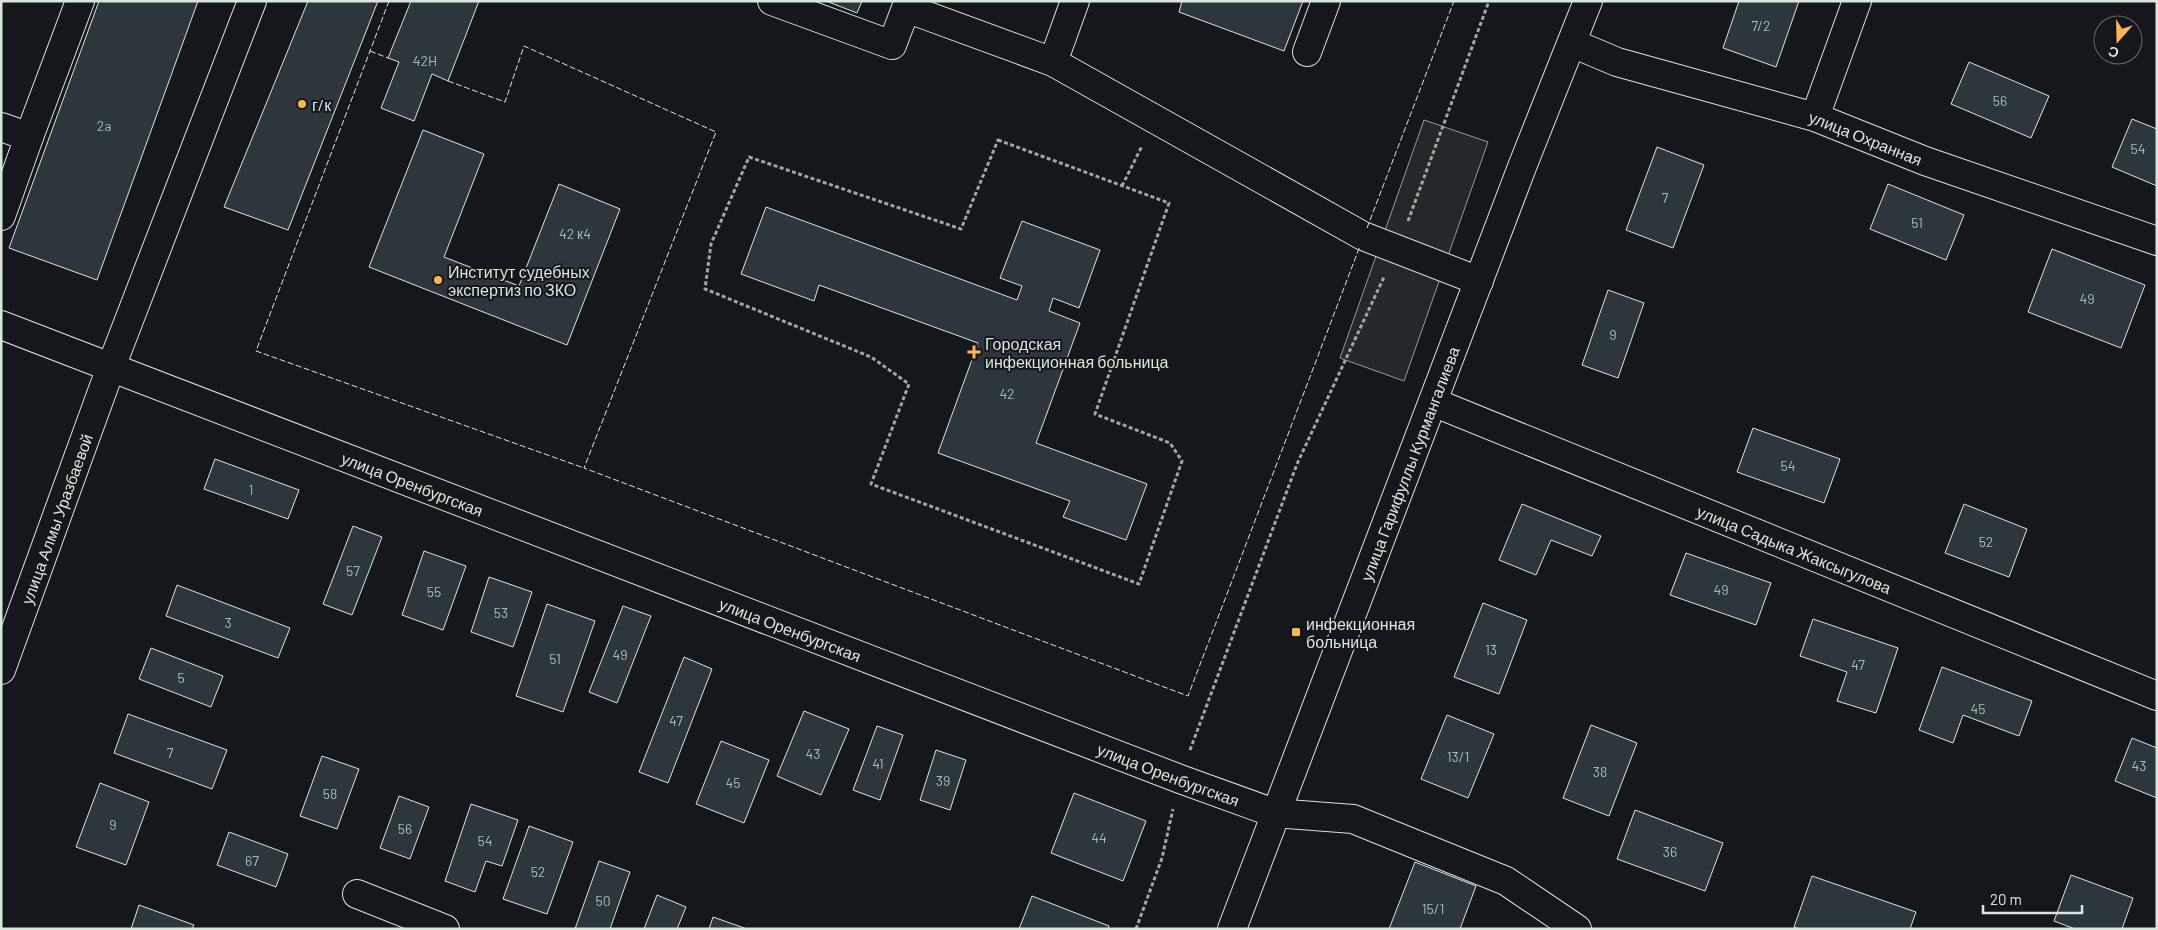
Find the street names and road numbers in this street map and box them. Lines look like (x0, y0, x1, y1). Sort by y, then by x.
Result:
street label: улица Охранная (1807, 106, 1925, 169)
street label: улица Гарифуллы Курмангалиева (1356, 344, 1462, 583)
street label: улица Алмы Уразбаевой (16, 431, 96, 606)
street label: улица Оренбургская (339, 448, 486, 519)
street label: улица Садыка Жаксыгулова (1694, 501, 1894, 597)
street label: улица Оренбургская (717, 593, 864, 665)
street label: улица Оренбургская (1095, 739, 1242, 809)

